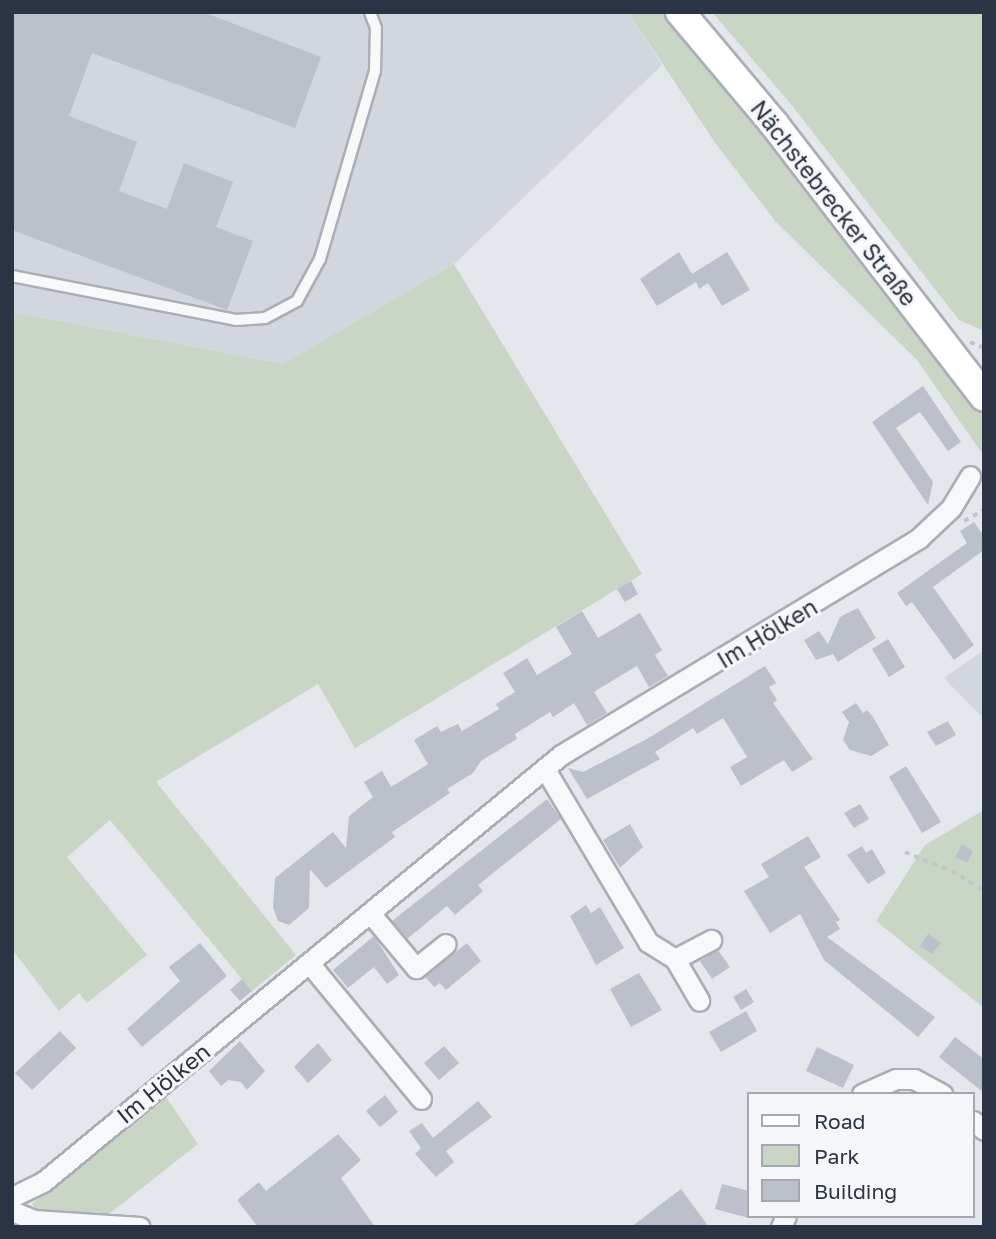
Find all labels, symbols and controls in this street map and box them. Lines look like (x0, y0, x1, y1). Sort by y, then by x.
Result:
street label: Nächstebrecker Straße (745, 95, 923, 311)
street label: Im Hölken (712, 592, 822, 674)
street label: Im Hölken (111, 1037, 215, 1129)
legend (748, 1092, 975, 1218)
text: Road (814, 1108, 865, 1134)
text: Park (814, 1143, 859, 1169)
text: Building (814, 1178, 897, 1204)

